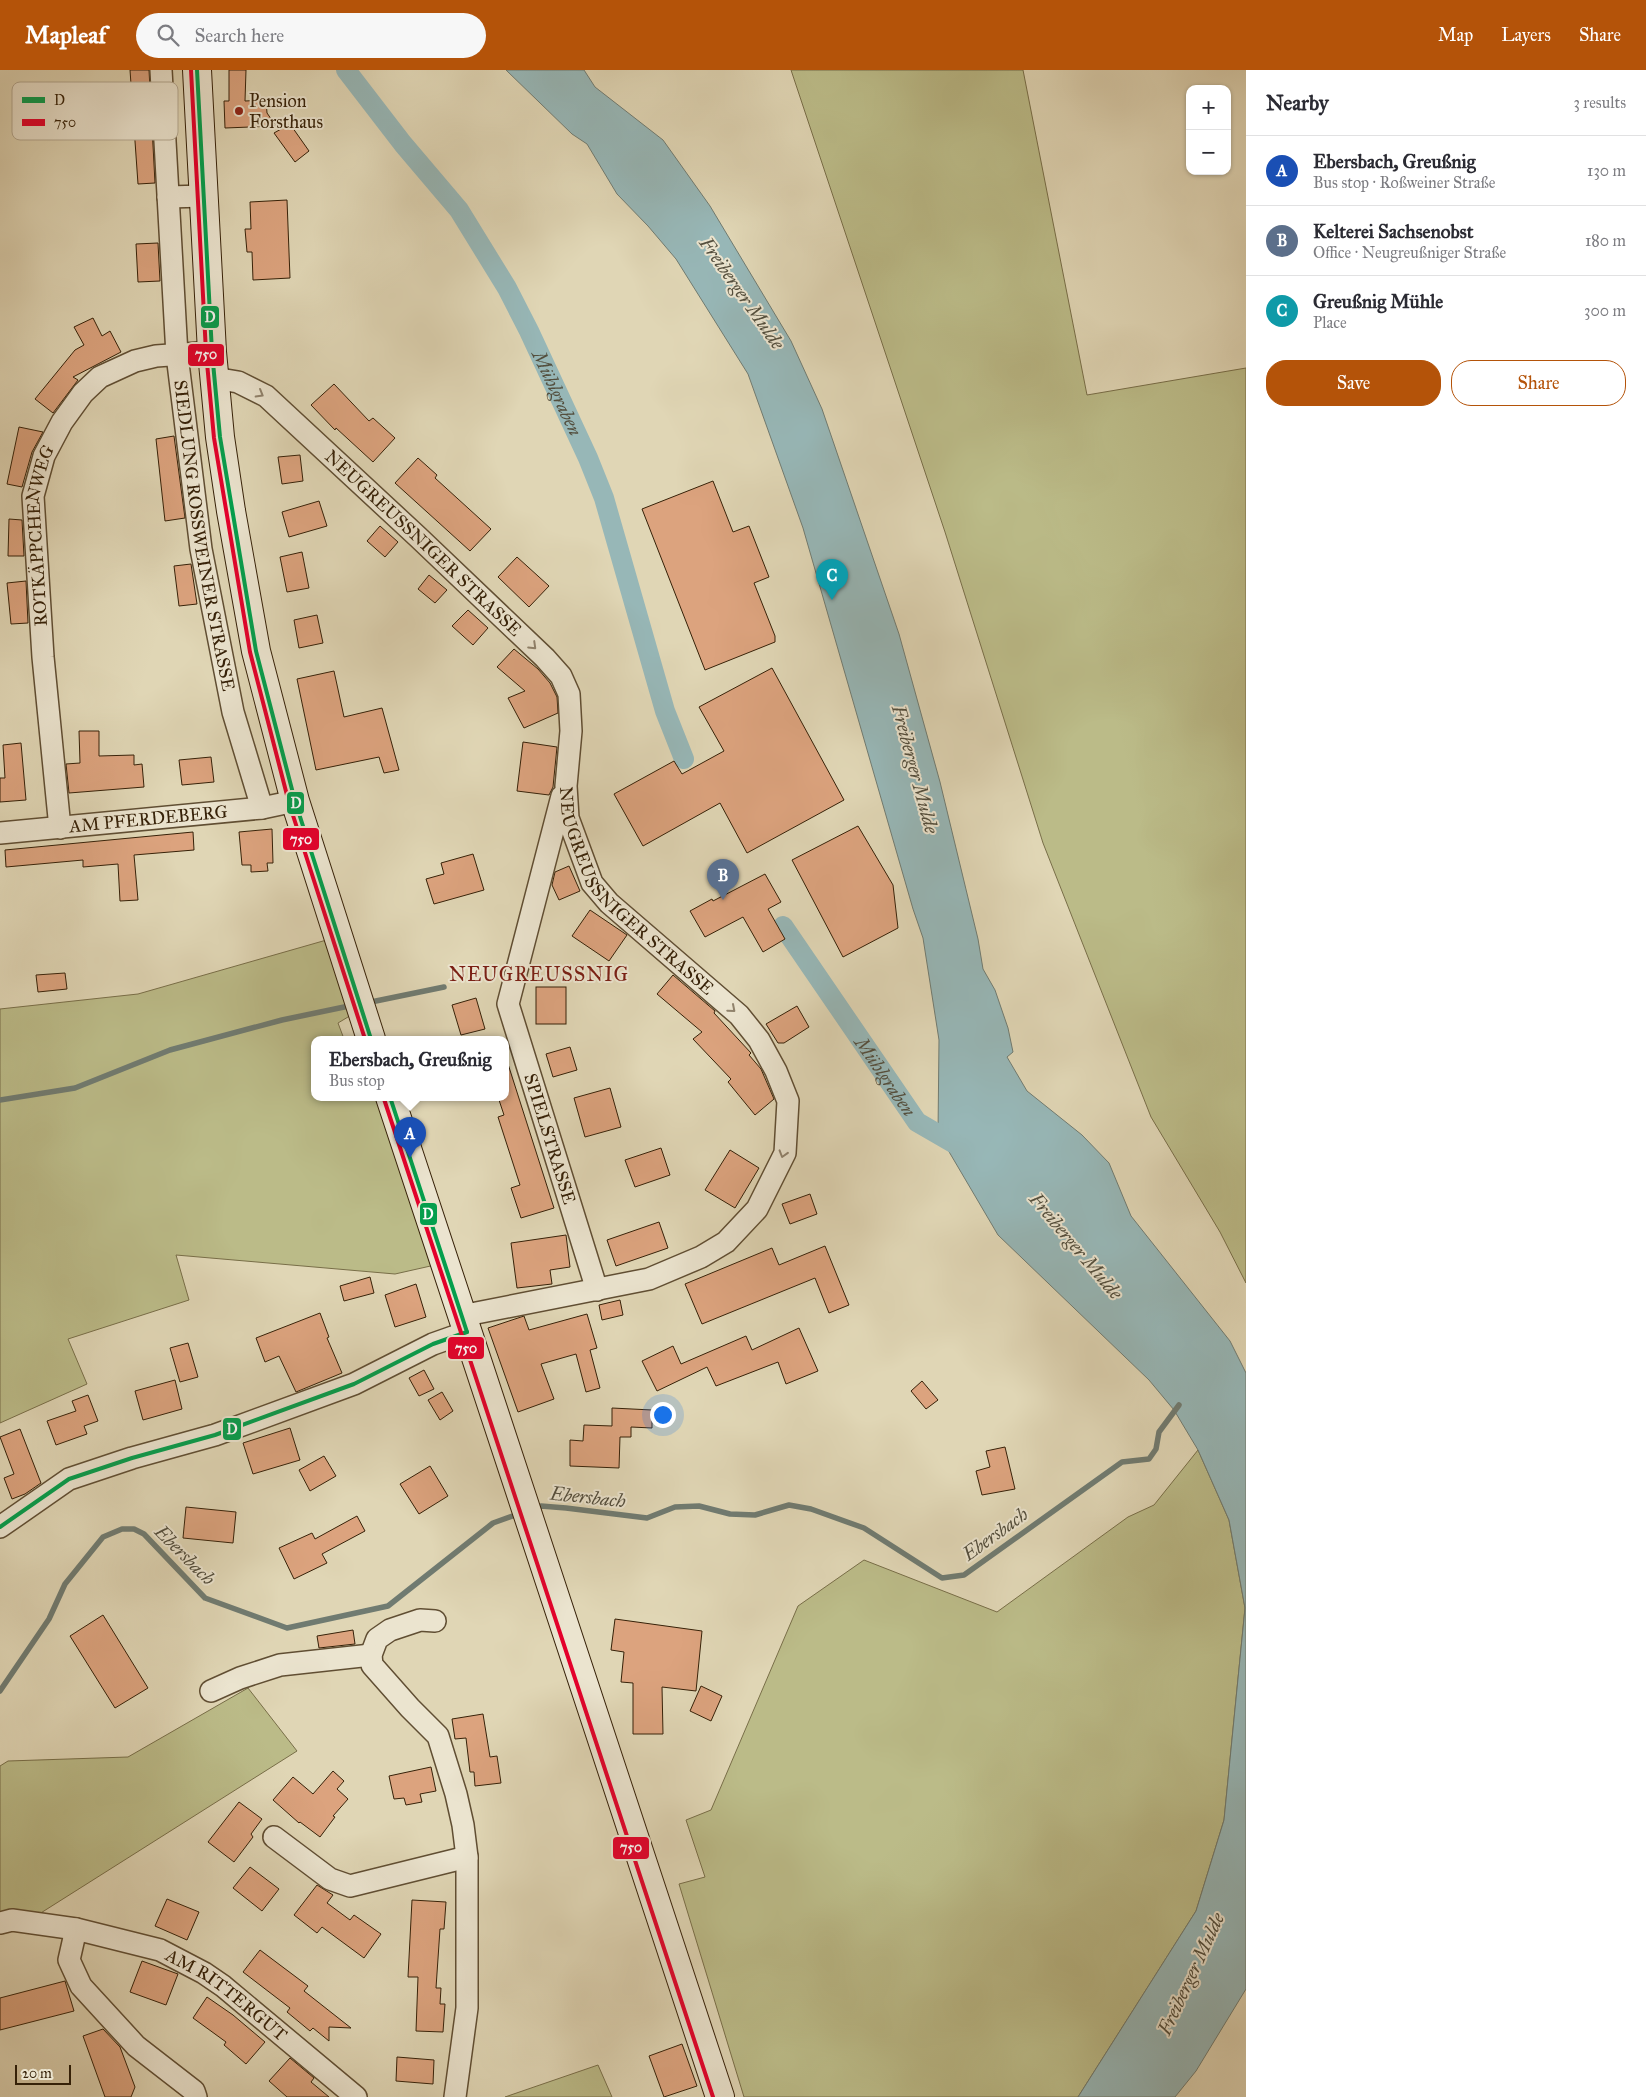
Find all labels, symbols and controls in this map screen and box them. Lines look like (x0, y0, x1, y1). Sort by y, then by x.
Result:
search box (136, 13, 486, 58)
text: Mapleaf (25, 20, 106, 50)
icon: search (154, 21, 182, 49)
text: Search here (194, 24, 284, 47)
text: Map (1438, 24, 1473, 46)
text: Layers (1501, 24, 1551, 46)
text: Share (1579, 24, 1621, 46)
legend (12, 82, 178, 140)
map controls (1186, 85, 1231, 175)
button: + (1186, 85, 1231, 130)
place label: Pension Forsthaus (249, 90, 323, 133)
text: Nearby (1266, 90, 1329, 116)
text: D (54, 92, 65, 109)
text: 3 results (1573, 93, 1626, 112)
marker: Pension Forsthaus (233, 105, 245, 117)
text: 750 (54, 114, 76, 131)
button: − (1186, 130, 1231, 175)
text: Ebersbach, Greußnig (1313, 150, 1476, 173)
text: A (1277, 161, 1287, 180)
text: 130 m (1587, 161, 1626, 180)
text: Bus stop · Roßweiner Straße (1313, 173, 1495, 192)
text: Kelterei Sachsenobst (1313, 220, 1473, 243)
text: B (1277, 231, 1287, 250)
text: 180 m (1585, 231, 1626, 250)
water label: Freiberger Mulde (694, 232, 790, 354)
text: Office · Neugreußniger Straße (1313, 243, 1506, 262)
text: Greußnig Mühle (1313, 290, 1443, 313)
text: C (1277, 301, 1287, 320)
text: 300 m (1584, 301, 1626, 320)
line badge: D (200, 305, 220, 329)
text: D (204, 309, 216, 326)
text: Place (1313, 313, 1347, 332)
line badge: 750 (187, 343, 225, 367)
water label: Mühlgraben (527, 345, 587, 439)
text: 750 (195, 346, 217, 363)
button: Save (1266, 360, 1441, 406)
button: Share (1451, 360, 1626, 406)
street label: SIEDLUNG ROSSWEINER STRASSE (169, 379, 240, 693)
one-way arrow (255, 387, 264, 397)
street label: ROTKÄPPCHENWEG (21, 441, 59, 627)
street label: NEUGREUSSNIGER STRASSE (320, 445, 526, 641)
pin: C (816, 559, 848, 600)
one-way arrow (528, 640, 537, 649)
water label: Freiberger Mulde (887, 701, 943, 837)
street label: NEUGREUSSNIGER STRASSE (555, 786, 718, 999)
line badge: D (286, 791, 305, 815)
text: D (290, 795, 302, 812)
street label: AM PFERDEBERG (67, 800, 229, 837)
line badge: 750 (282, 827, 320, 851)
text: 750 (290, 831, 312, 848)
pin: B (707, 859, 739, 900)
district label: NEUGREUSSNIG (449, 962, 629, 986)
one-way arrow (727, 1003, 736, 1012)
water label: Mühlgraben (849, 1030, 921, 1121)
popup (311, 1036, 509, 1101)
text: Ebersbach, Greußnig (329, 1048, 491, 1071)
text: Bus stop (329, 1071, 385, 1090)
street label: SPIELSTRASSE (519, 1071, 581, 1207)
pin: A (394, 1117, 426, 1158)
one-way arrow (779, 1149, 789, 1158)
water label: Freiberger Mulde (1024, 1187, 1128, 1305)
line badge: D (419, 1202, 438, 1226)
text: D (422, 1206, 434, 1223)
line badge: 750 (447, 1336, 485, 1360)
text: 750 (455, 1340, 477, 1357)
your location (650, 1402, 676, 1428)
line badge: D (222, 1417, 242, 1441)
text: D (226, 1421, 238, 1438)
water label: Ebersbach (548, 1481, 627, 1512)
water label: Ebersbach (957, 1502, 1032, 1566)
water label: Ebersbach (149, 1519, 220, 1590)
line badge: 750 (612, 1836, 650, 1860)
text: 750 (620, 1839, 642, 1856)
water label: Freiberger Mulde (1152, 1908, 1230, 2040)
street label: AM RITTERGUT (161, 1944, 292, 2046)
scale bar (15, 2062, 71, 2085)
text: 20 m (22, 2065, 52, 2082)

